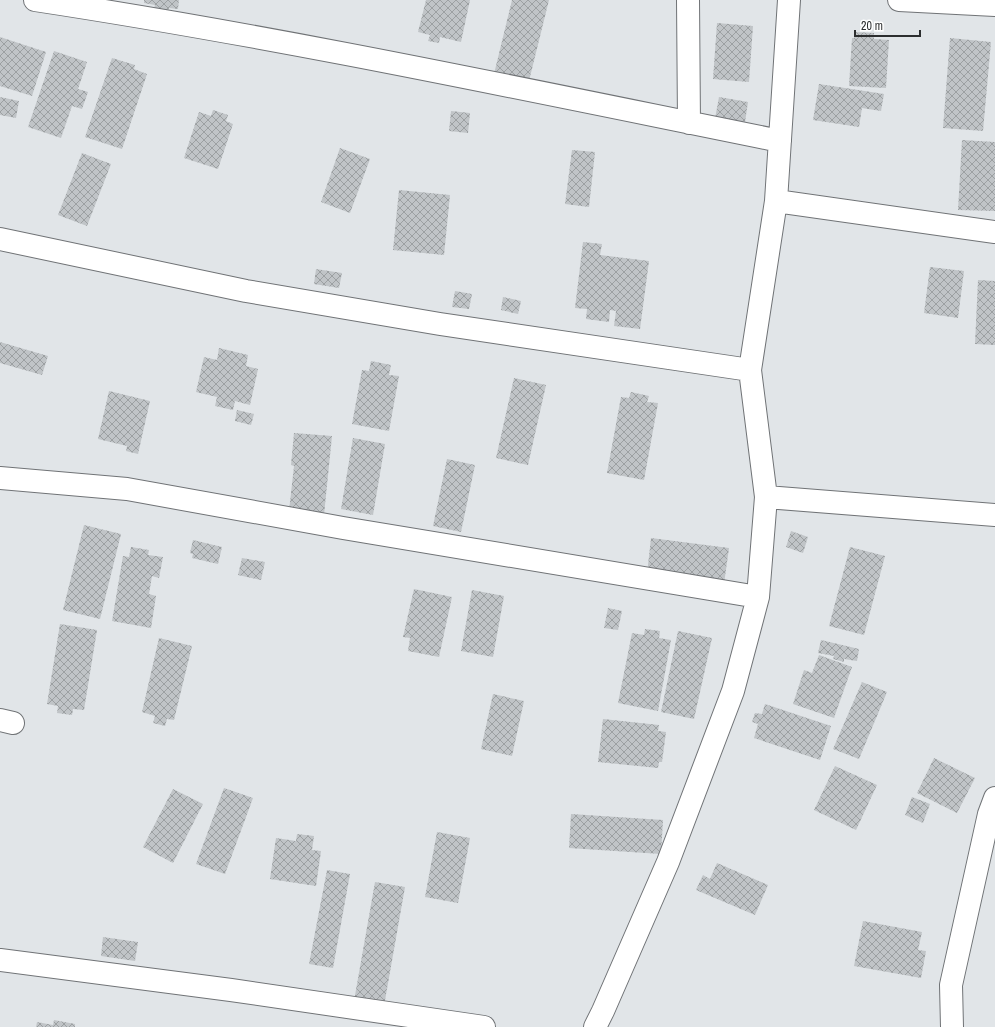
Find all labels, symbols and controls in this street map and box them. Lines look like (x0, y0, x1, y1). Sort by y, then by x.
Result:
scale bar (855, 12, 920, 38)
text: 20 m (861, 18, 883, 34)

